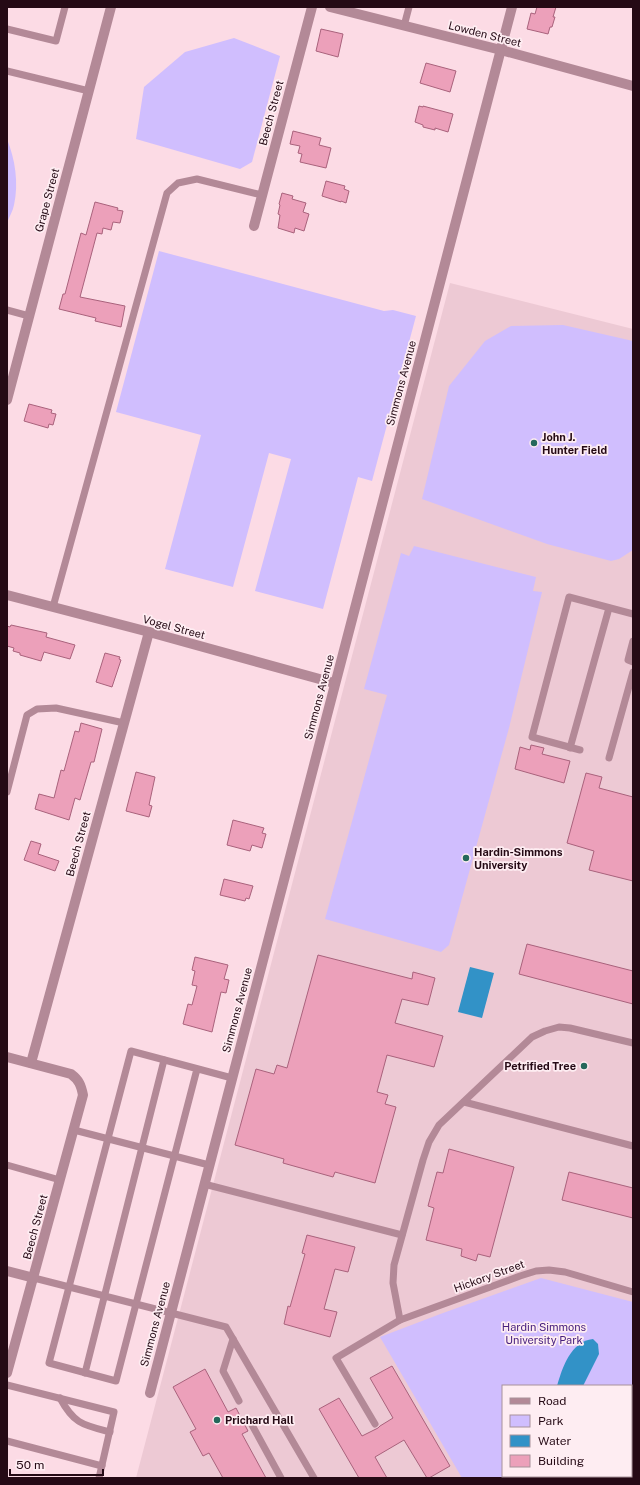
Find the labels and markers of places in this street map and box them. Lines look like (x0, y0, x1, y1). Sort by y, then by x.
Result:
place label: John J. Hunter Field (542, 431, 607, 456)
marker: John J. Hunter Field (529, 438, 539, 448)
place label: Hardin-Simmons University (474, 846, 563, 871)
marker: Hardin-Simmons University (461, 853, 471, 863)
place label: Petrified Tree (504, 1060, 576, 1072)
marker: Petrified Tree (579, 1061, 589, 1071)
place label: Prichard Hall (225, 1414, 294, 1426)
marker: Prichard Hall (212, 1415, 222, 1425)

